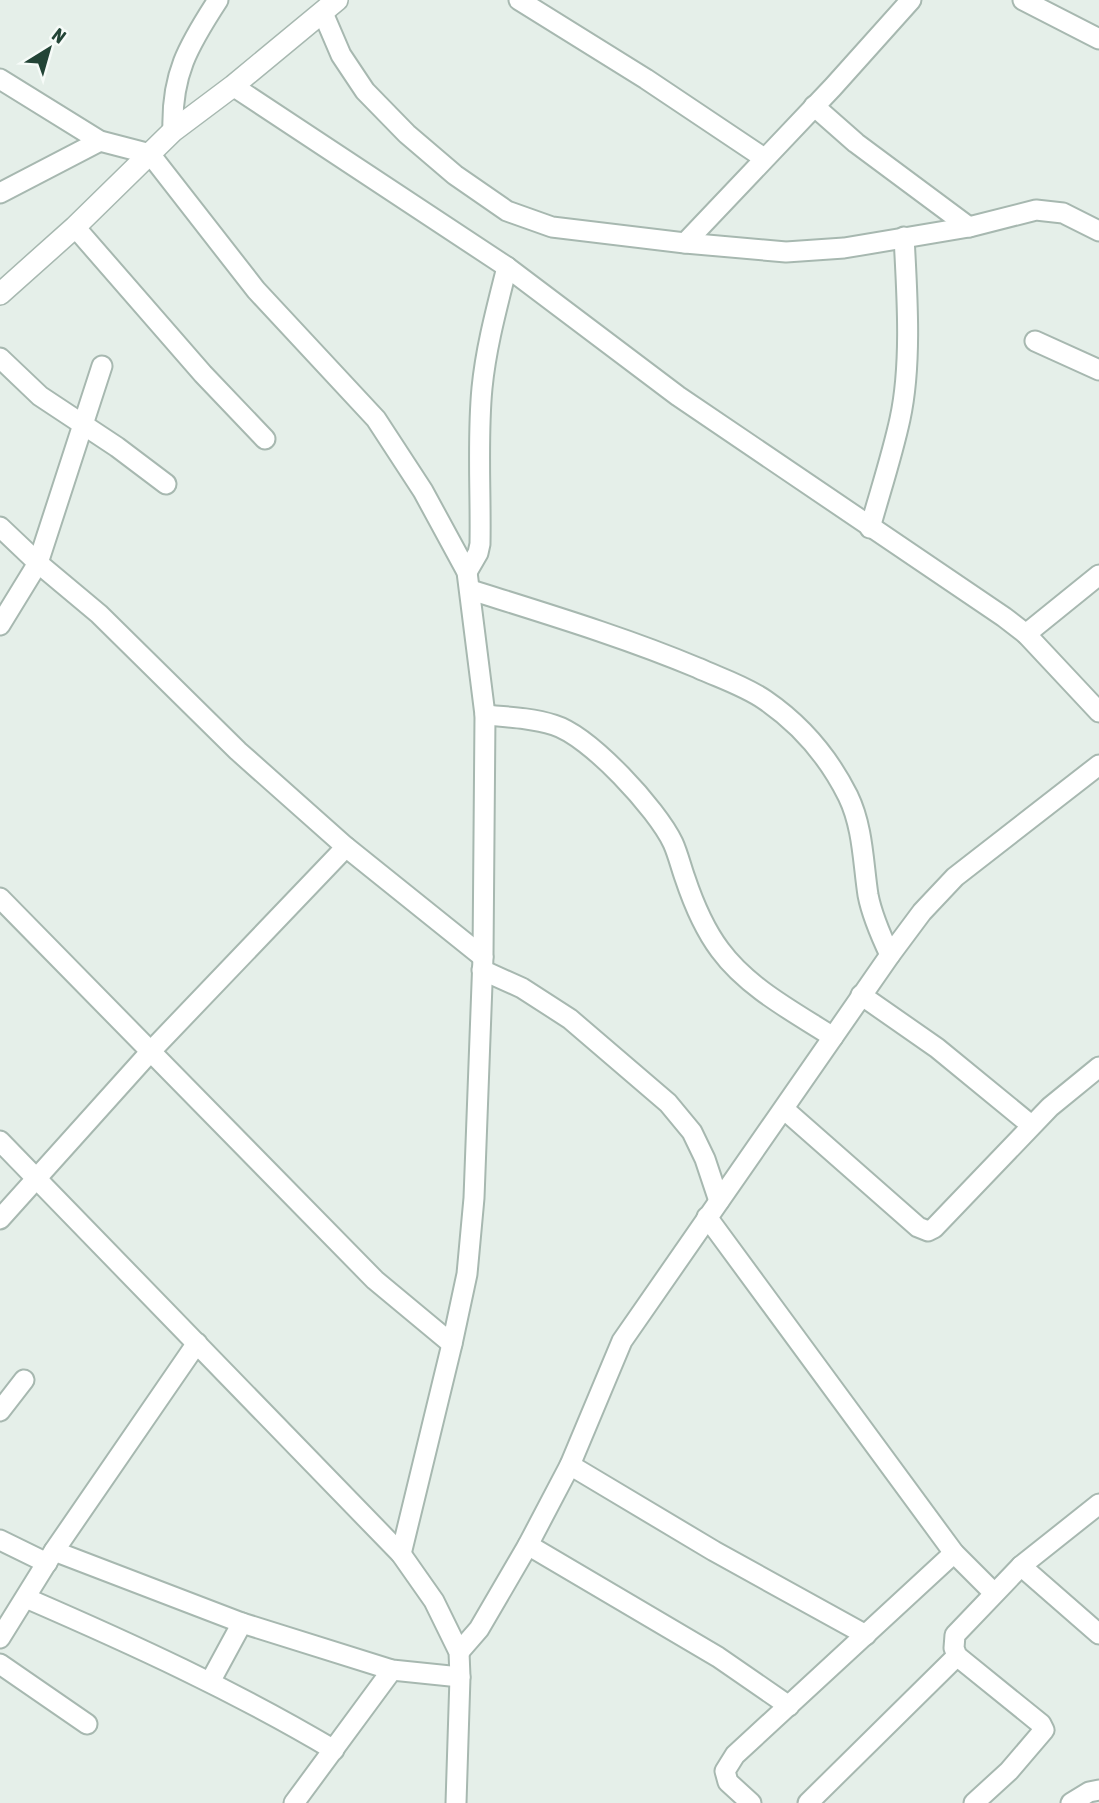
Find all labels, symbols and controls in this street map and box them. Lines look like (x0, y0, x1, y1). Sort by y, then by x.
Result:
north arrow (14, 14, 84, 84)
text: N (48, 23, 70, 48)

